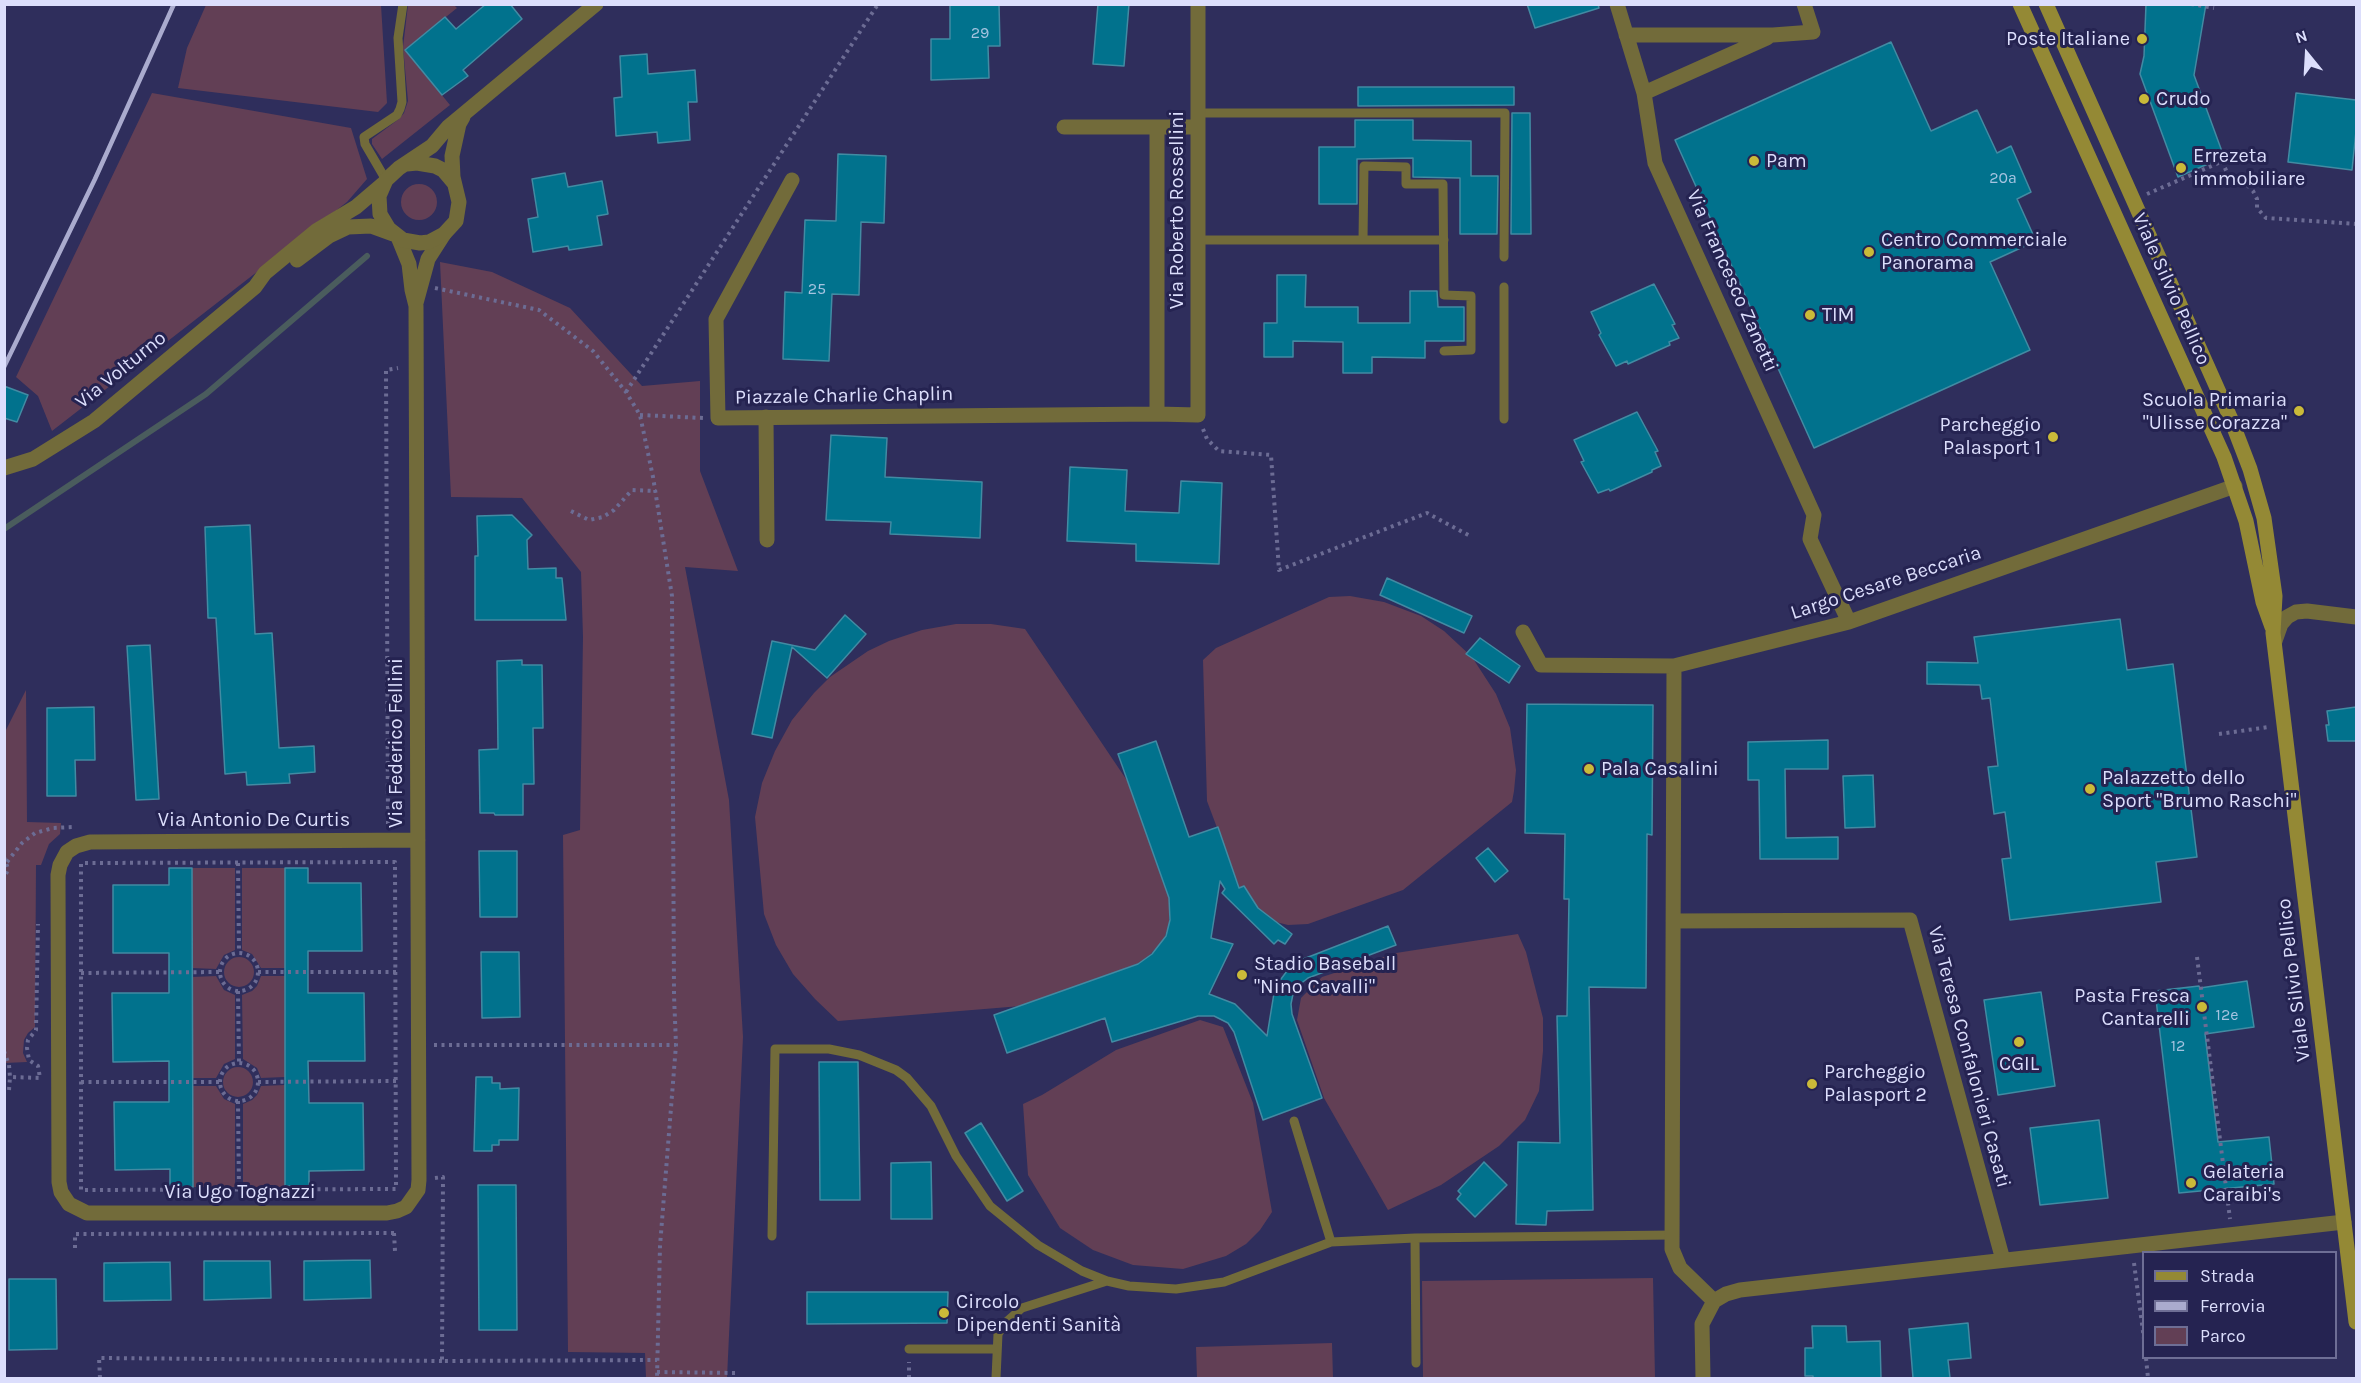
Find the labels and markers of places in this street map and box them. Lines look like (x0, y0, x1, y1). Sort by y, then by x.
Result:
place label: Poste Italiane (2006, 27, 2130, 51)
marker: Poste Italiane (2135, 32, 2149, 46)
place label: Crudo (2156, 87, 2210, 111)
marker: Crudo (2137, 92, 2151, 106)
place label: Errezeta immobiliare (2193, 144, 2305, 191)
place label: Pam (1766, 149, 1807, 173)
marker: Pam (1747, 154, 1761, 168)
marker: Errezeta immobiliare (2174, 161, 2188, 175)
place label: Centro Commerciale Panorama (1881, 228, 2067, 275)
marker: Centro Commerciale Panorama (1862, 245, 1876, 259)
place label: TIM (1822, 303, 1855, 327)
marker: TIM (1803, 308, 1817, 322)
place label: Scuola Primaria "Ulisse Corazza" (2142, 388, 2287, 435)
marker: Scuola Primaria "Ulisse Corazza" (2292, 404, 2306, 418)
place label: Parcheggio Palasport 1 (1940, 413, 2041, 460)
marker: Parcheggio Palasport 1 (2046, 430, 2060, 444)
place label: Pala Casalini (1601, 757, 1719, 781)
marker: Pala Casalini (1582, 762, 1596, 776)
place label: Palazzetto dello Sport "Brumo Raschi" (2102, 766, 2297, 813)
marker: Palazzetto dello Sport "Brumo Raschi" (2083, 782, 2097, 796)
place label: Stadio Baseball "Nino Cavalli" (1254, 952, 1396, 999)
marker: Stadio Baseball "Nino Cavalli" (1235, 968, 1249, 982)
place label: Pasta Fresca Cantarelli (2074, 984, 2190, 1031)
marker: Pasta Fresca Cantarelli (2195, 1000, 2209, 1014)
marker: CGIL (2012, 1035, 2026, 1049)
place label: CGIL (1999, 1052, 2039, 1076)
place label: Parcheggio Palasport 2 (1824, 1060, 1927, 1107)
marker: Parcheggio Palasport 2 (1805, 1077, 1819, 1091)
place label: Gelateria Caraibi's (2203, 1160, 2285, 1207)
marker: Gelateria Caraibi's (2184, 1176, 2198, 1190)
place label: Circolo Dipendenti Sanità (956, 1290, 1121, 1337)
marker: Circolo Dipendenti Sanità (937, 1306, 951, 1320)

